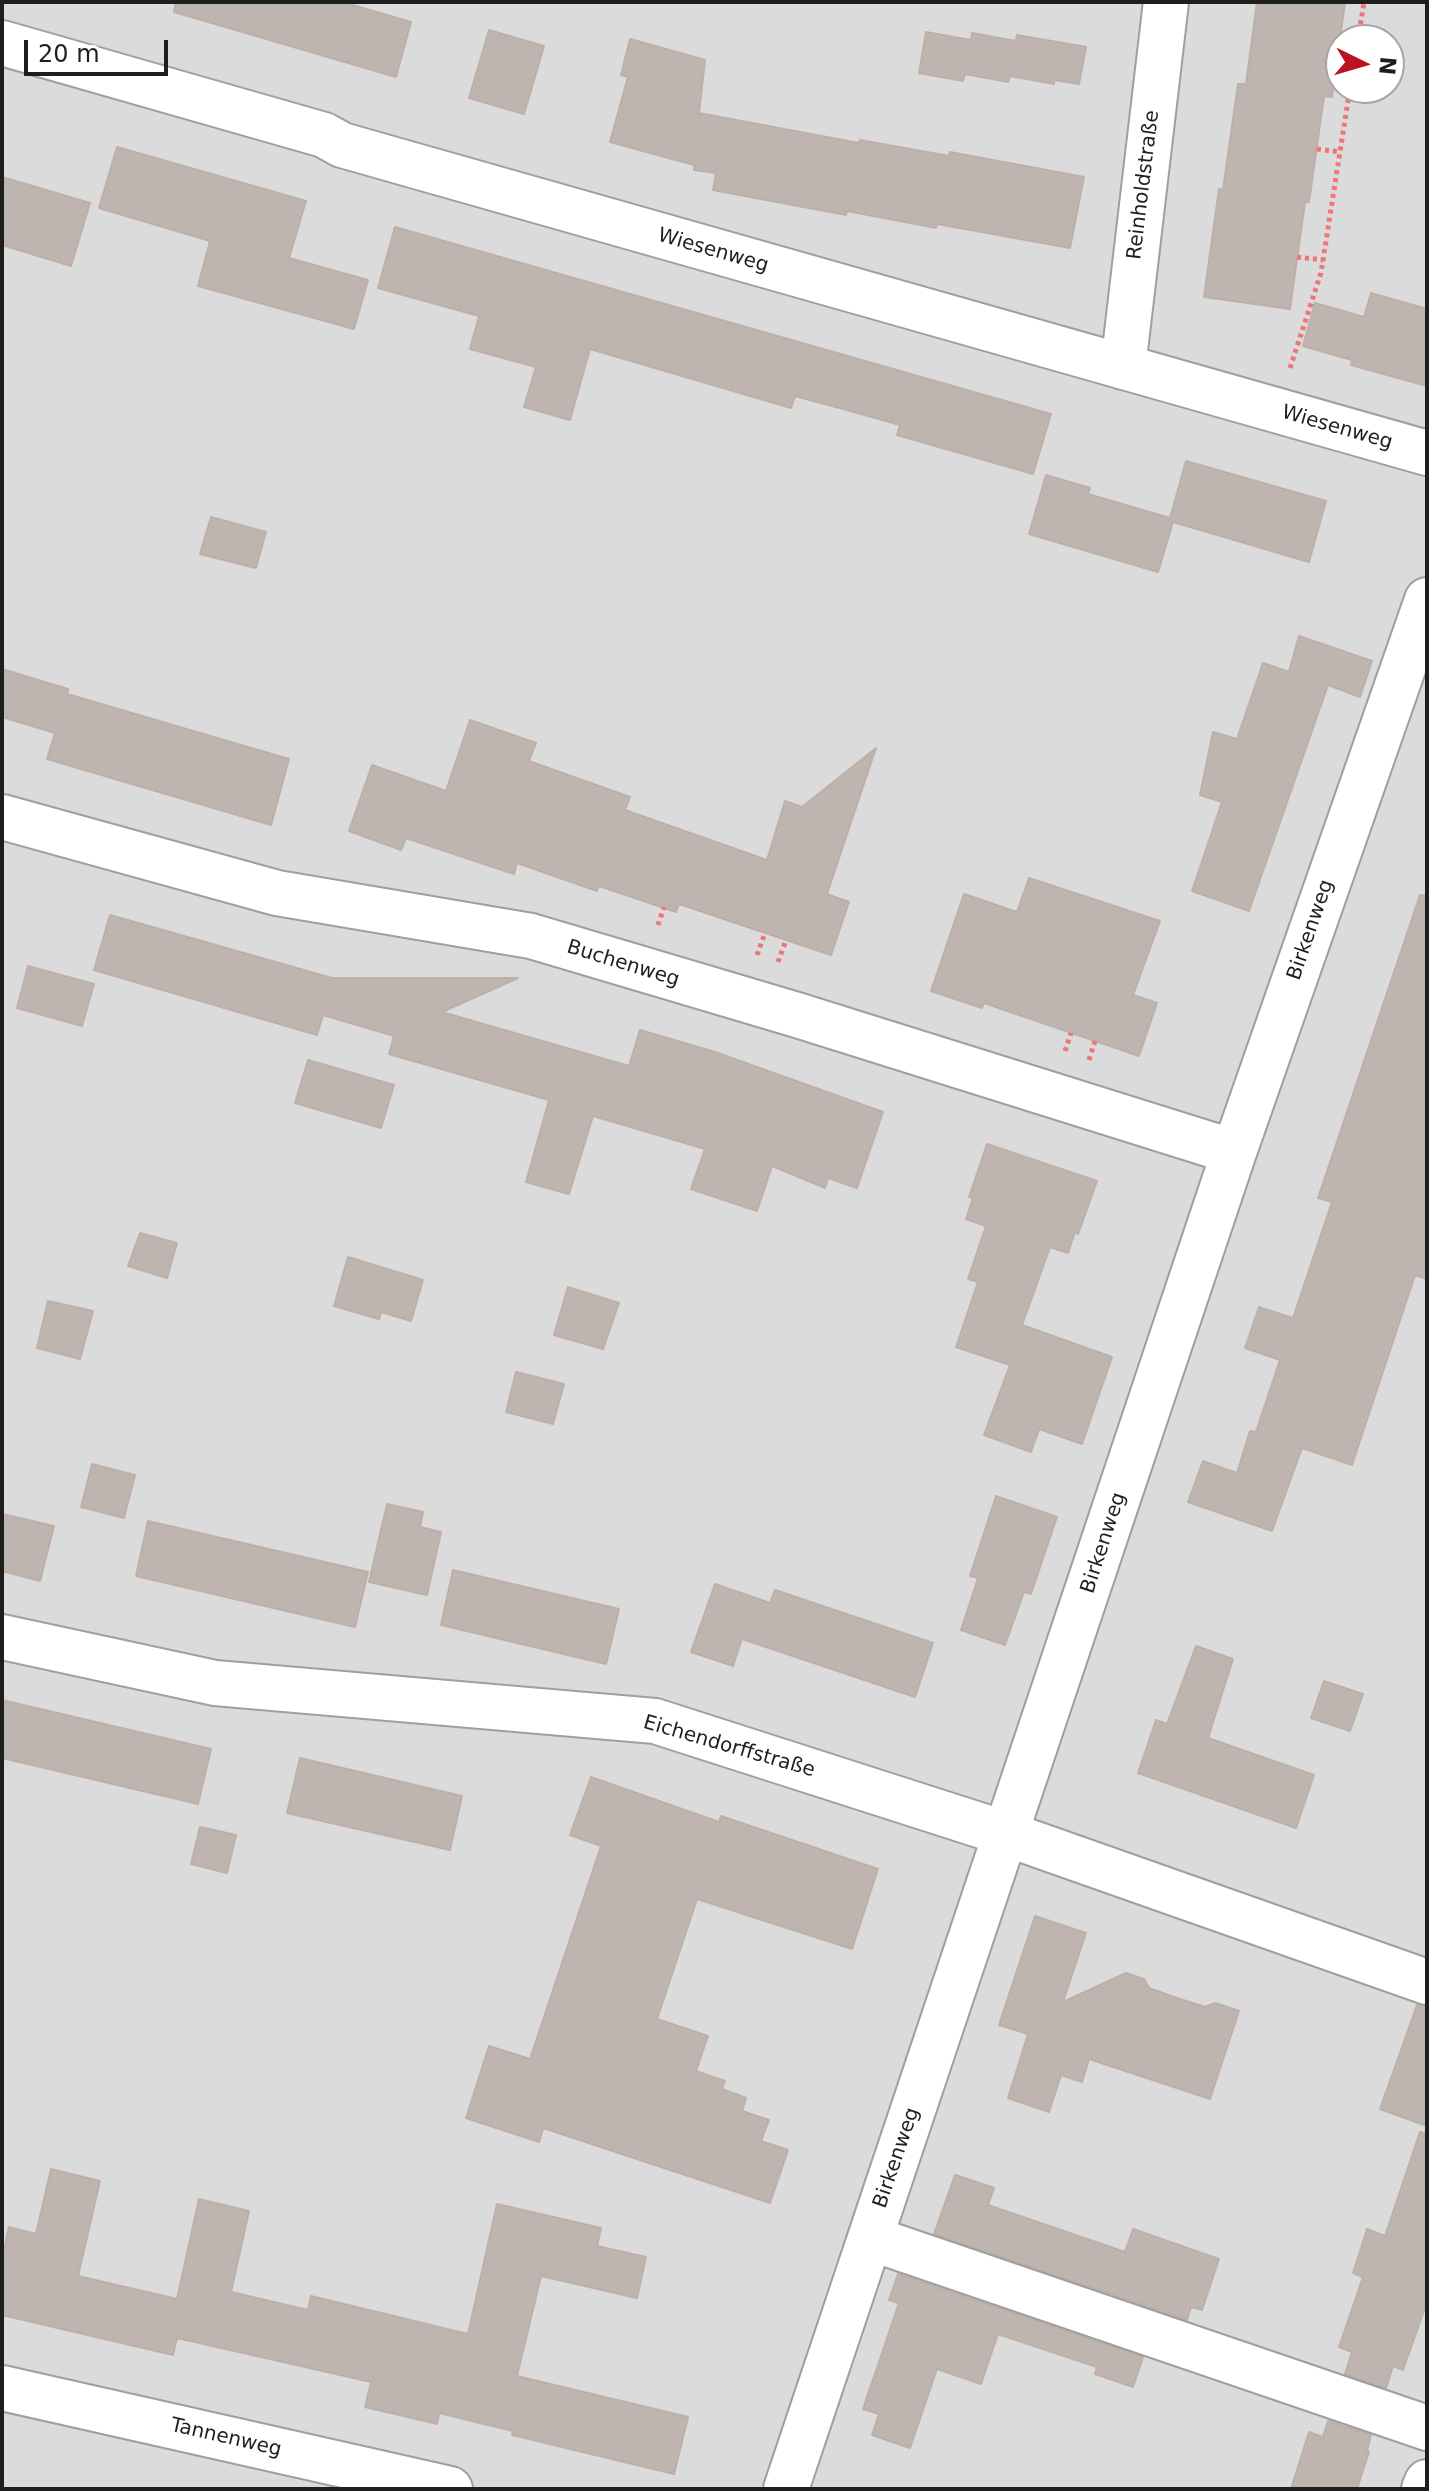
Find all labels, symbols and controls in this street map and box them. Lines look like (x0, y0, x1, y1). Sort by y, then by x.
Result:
scale bar (28, 24, 172, 74)
north arrow (1325, 24, 1405, 104)
text: 20 m (38, 40, 100, 68)
text: N (1374, 56, 1401, 76)
street label: Reinholdstraße (1123, 109, 1165, 261)
street label: Wiesenweg (655, 224, 771, 278)
street label: Wiesenweg (1279, 401, 1395, 455)
street label: Birkenweg (1283, 877, 1339, 983)
street label: Buchenweg (564, 936, 682, 992)
street label: Birkenweg (1076, 1490, 1132, 1596)
street label: Eichendorffstraße (640, 1711, 818, 1783)
street label: Birkenweg (869, 2105, 925, 2211)
street label: Tannenweg (168, 2414, 284, 2462)

